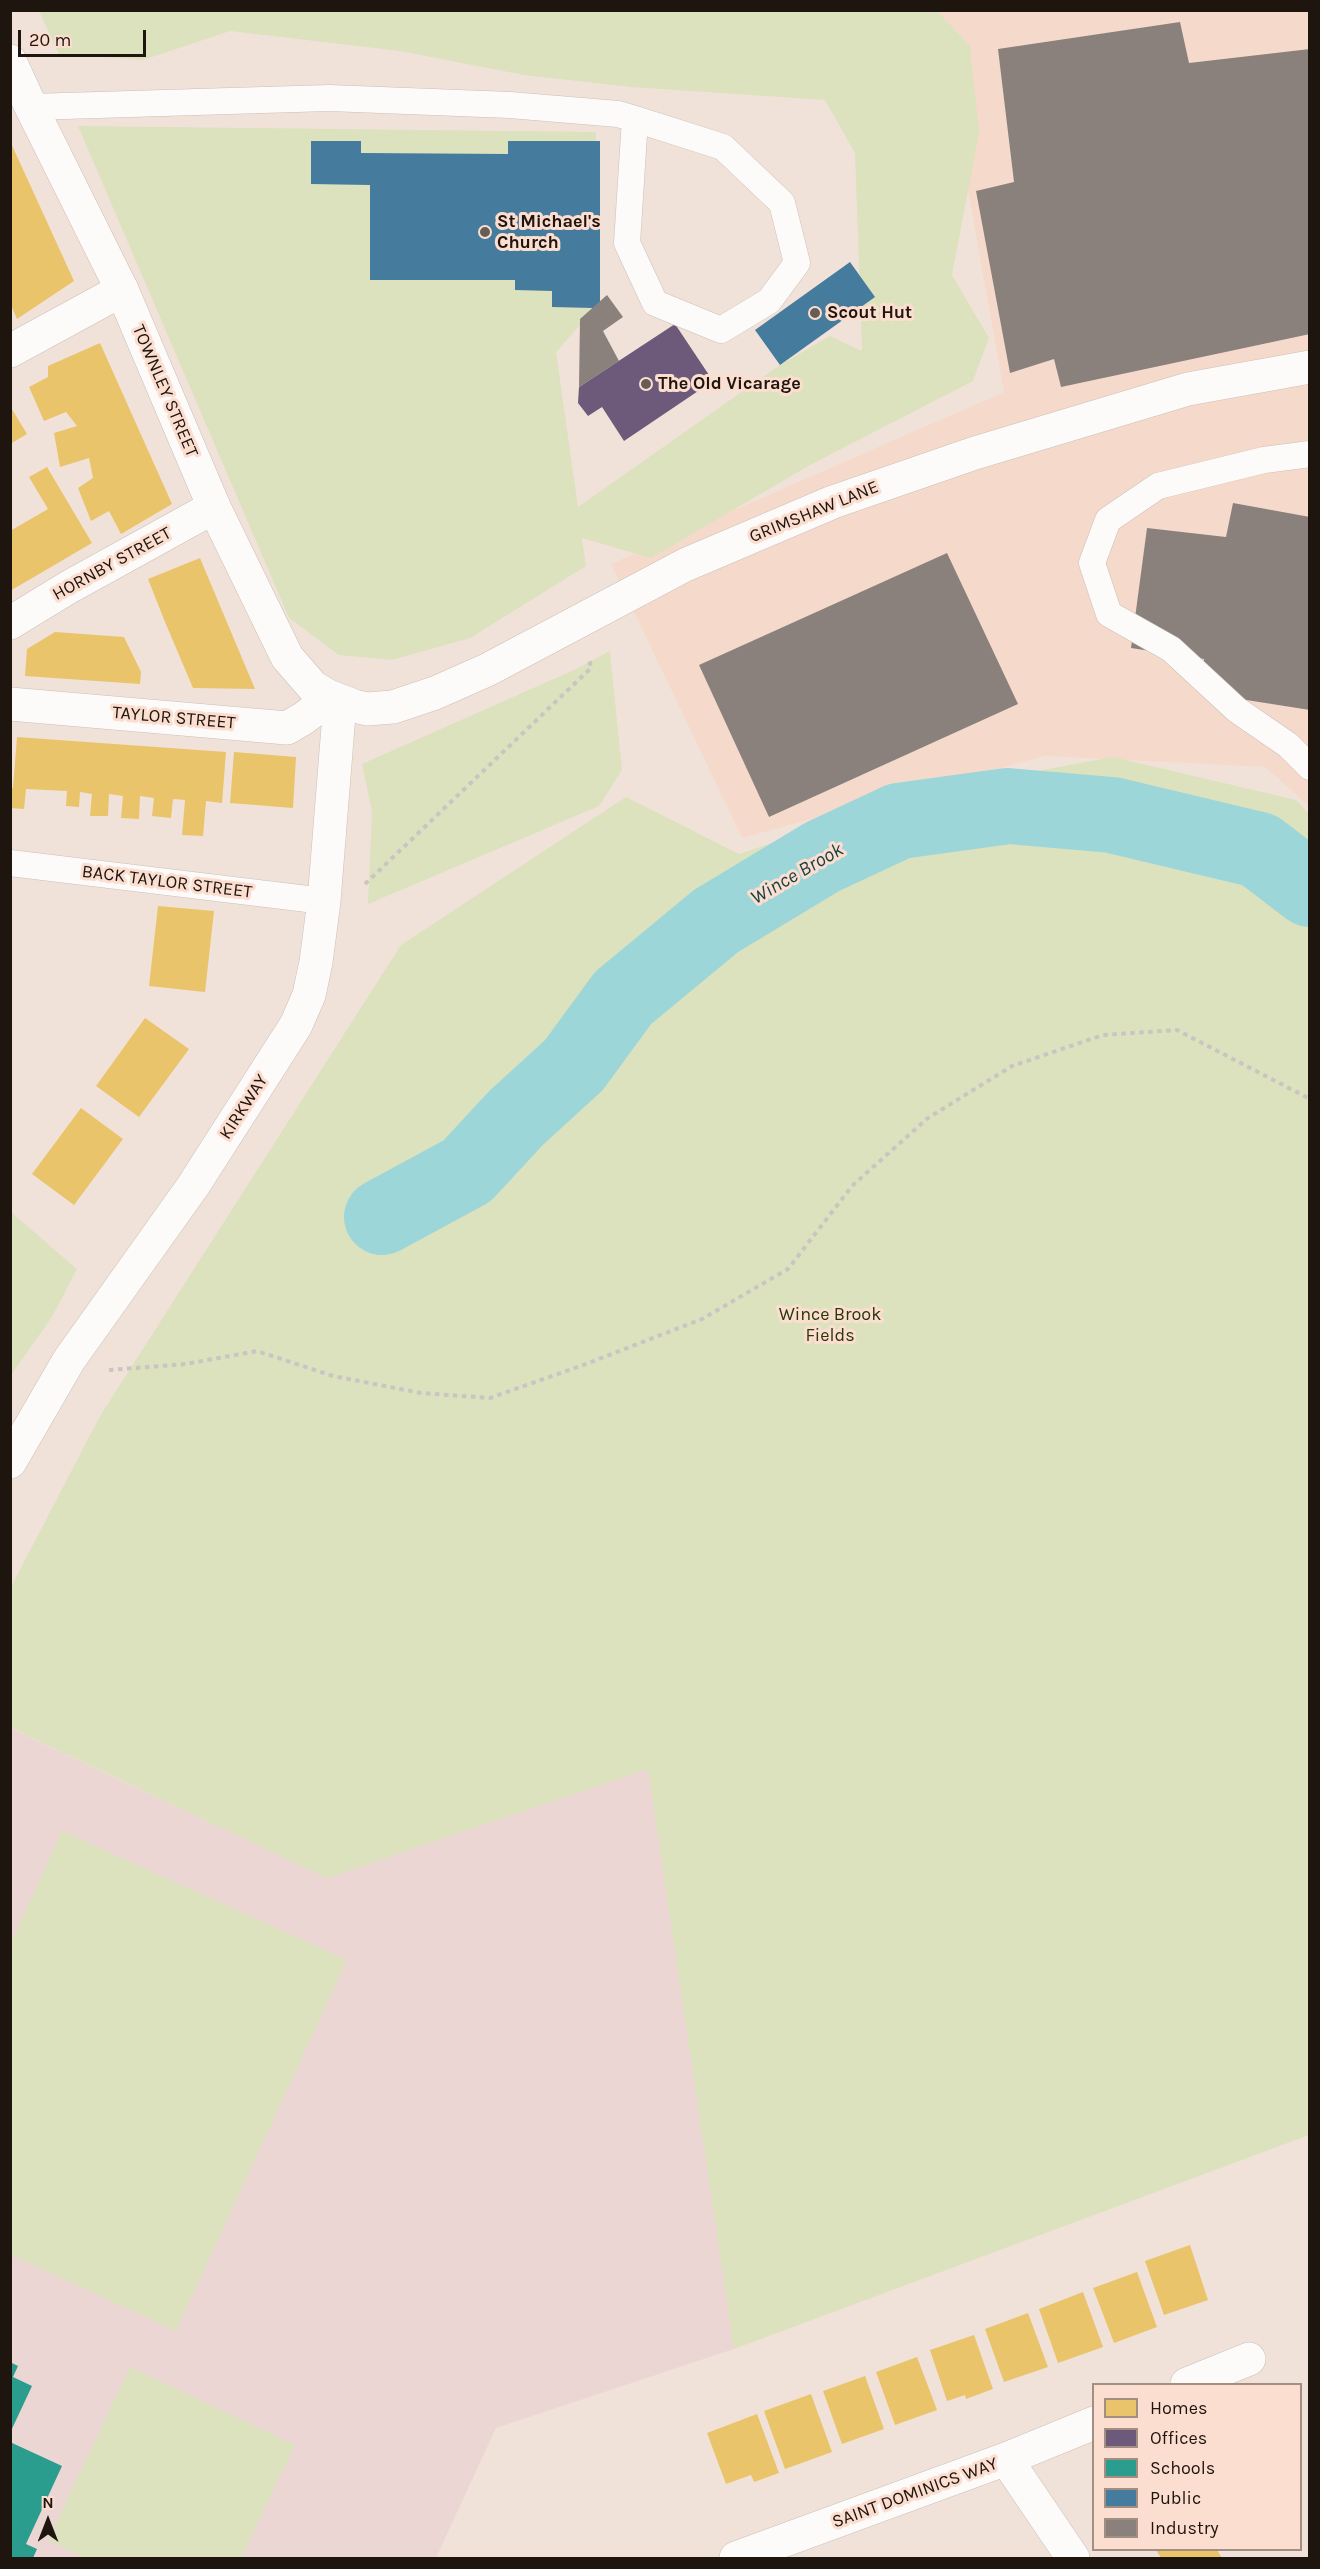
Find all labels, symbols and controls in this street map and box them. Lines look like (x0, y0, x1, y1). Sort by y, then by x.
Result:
scale bar (21, 18, 148, 56)
text: 20 m (29, 29, 71, 51)
place label: St Michael's Church (497, 211, 601, 254)
marker: St Michael's Church (478, 225, 492, 239)
place label: Scout Hut (827, 302, 912, 324)
marker: Scout Hut (808, 306, 822, 320)
street label: TOWNLEY STREET (127, 321, 203, 461)
place label: The Old Vicarage (658, 373, 801, 395)
marker: The Old Vicarage (639, 377, 653, 391)
street label: GRIMSHAW LANE (746, 476, 882, 548)
street label: HORNBY STREET (49, 522, 175, 606)
street label: TAYLOR STREET (112, 702, 236, 734)
water label: Wince Brook (746, 838, 848, 910)
street label: BACK TAYLOR STREET (81, 861, 253, 903)
street label: KIRKWAY (215, 1070, 273, 1144)
park label: Wince Brook Fields (779, 1304, 881, 1346)
legend (1092, 2383, 1302, 2551)
text: Homes (1150, 2397, 1207, 2419)
text: Offices (1150, 2427, 1207, 2449)
street label: SAINT DOMINICS WAY (829, 2453, 1001, 2533)
text: Schools (1150, 2457, 1215, 2479)
text: Public (1150, 2487, 1201, 2509)
north arrow (18, 2491, 78, 2551)
text: N (42, 2493, 54, 2512)
text: Industry (1150, 2517, 1219, 2539)

